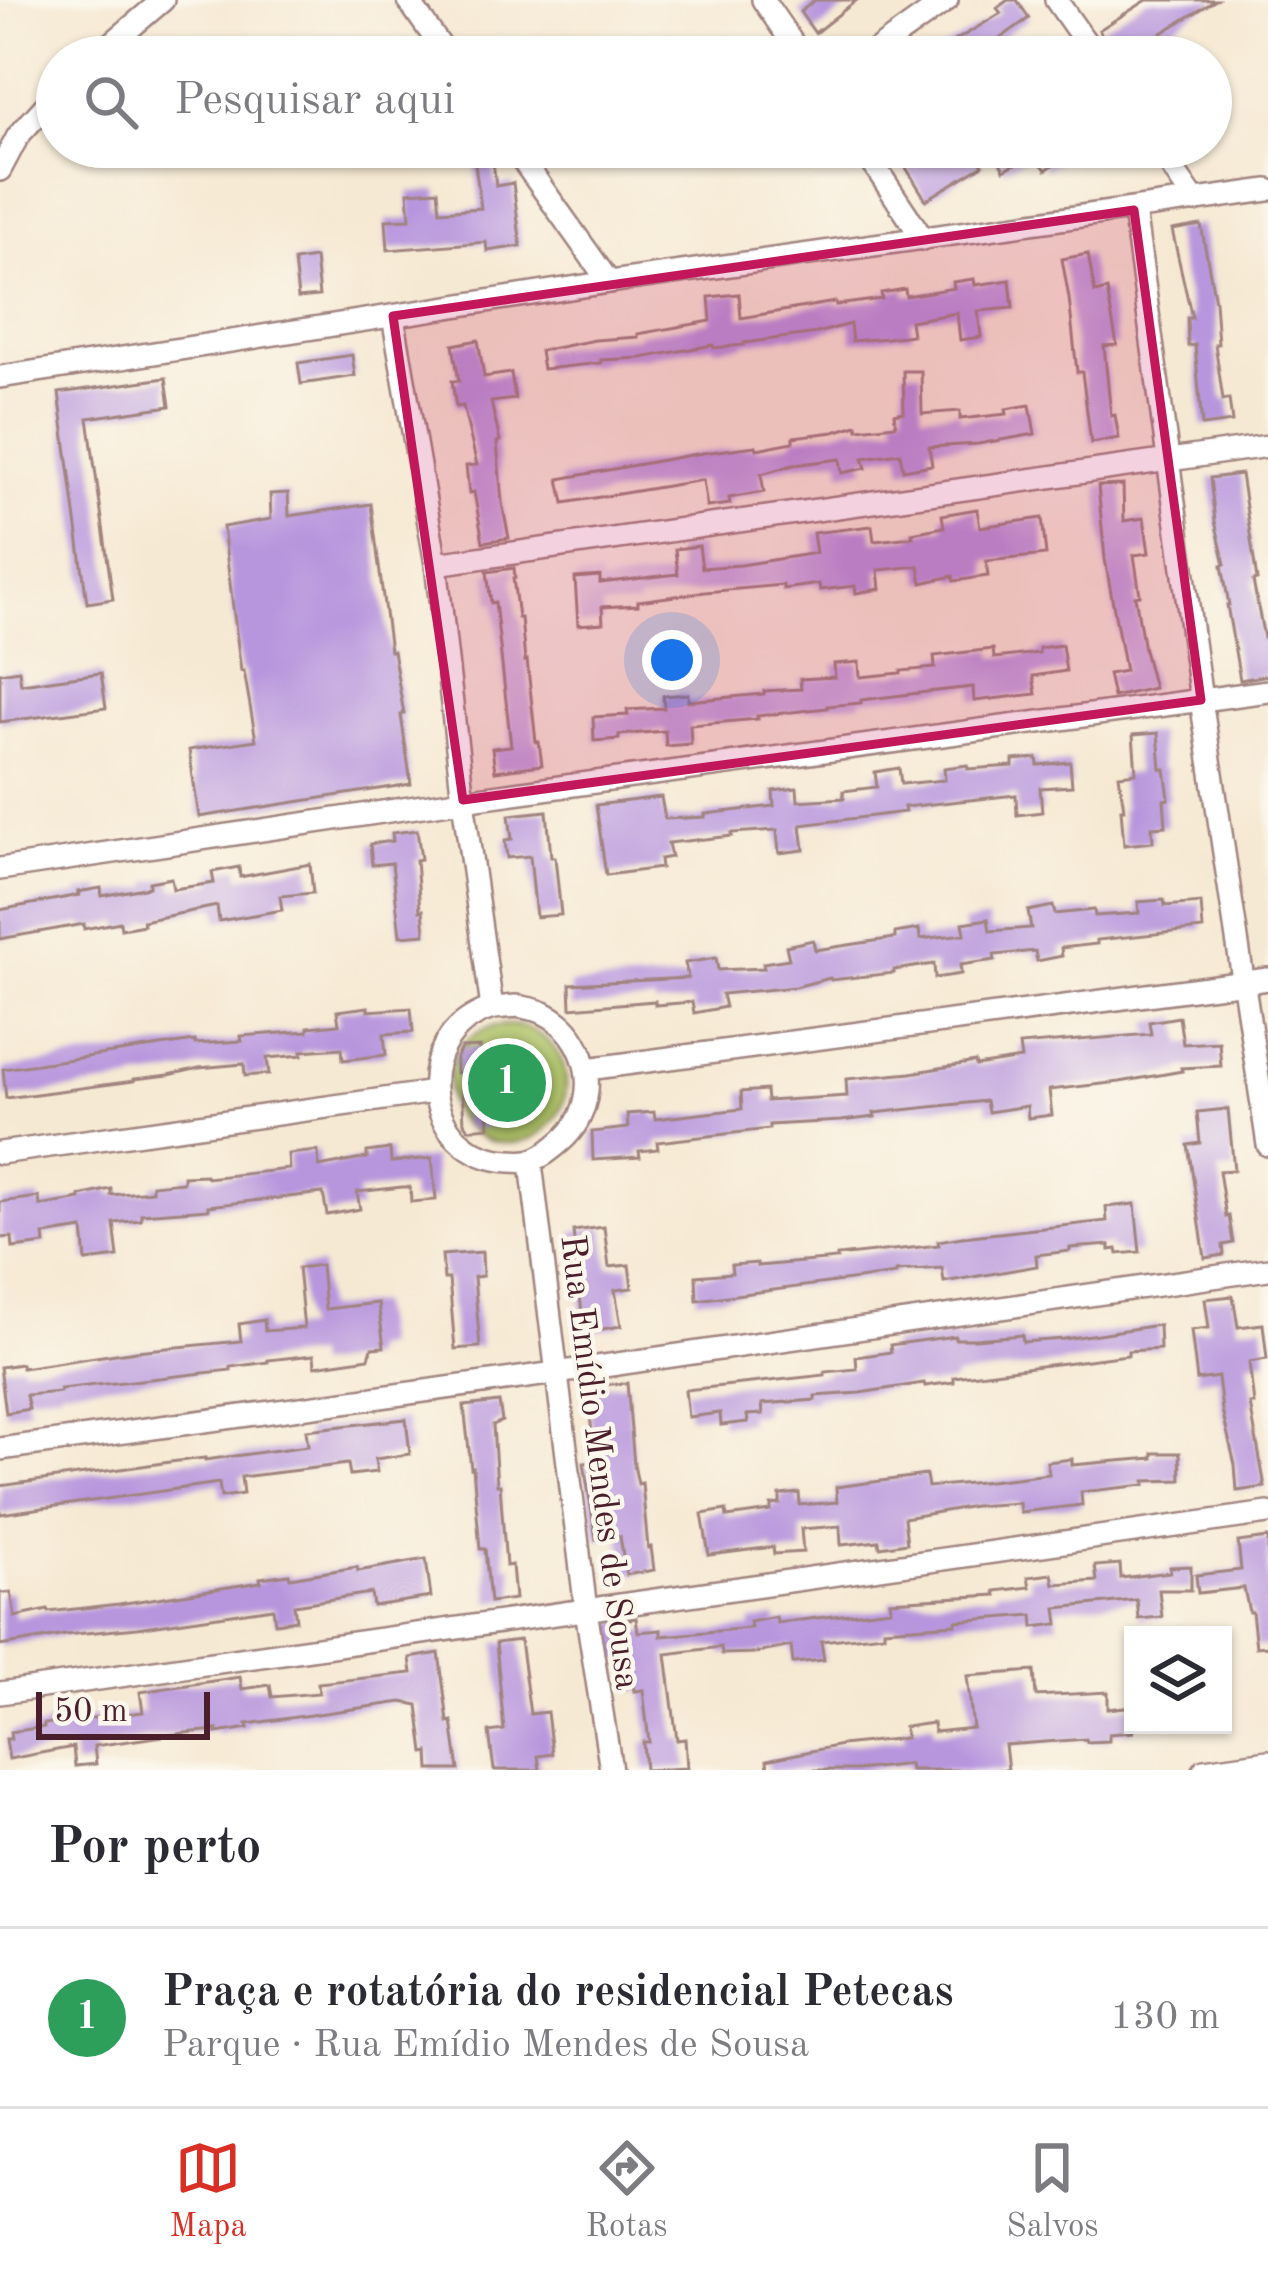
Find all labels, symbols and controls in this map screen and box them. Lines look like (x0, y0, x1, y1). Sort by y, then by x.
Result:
search box (36, 36, 1232, 168)
icon: search (78, 69, 144, 135)
text: Pesquisar aqui (174, 79, 455, 124)
your location (642, 630, 702, 690)
pin: 1 (468, 1038, 546, 1128)
street label: Rua Emídio Mendes de Sousa (552, 1233, 644, 1692)
map controls (1124, 1626, 1232, 1734)
button: layers (1124, 1626, 1232, 1734)
scale bar (36, 1686, 210, 1739)
text: 50 m (54, 1696, 128, 1729)
text: Por perto (48, 1823, 262, 1874)
text: Praça e rotatória do residencial Petecas (162, 1971, 954, 2016)
text: 1 (76, 1998, 98, 2037)
text: 130 m (1110, 1998, 1220, 2037)
text: Parque · Rua Emídio Mendes de Sousa (162, 2026, 809, 2065)
tab: Mapa (169, 2135, 247, 2248)
tab: Rotas (585, 2135, 668, 2248)
tab: Salvos (1006, 2135, 1099, 2248)

